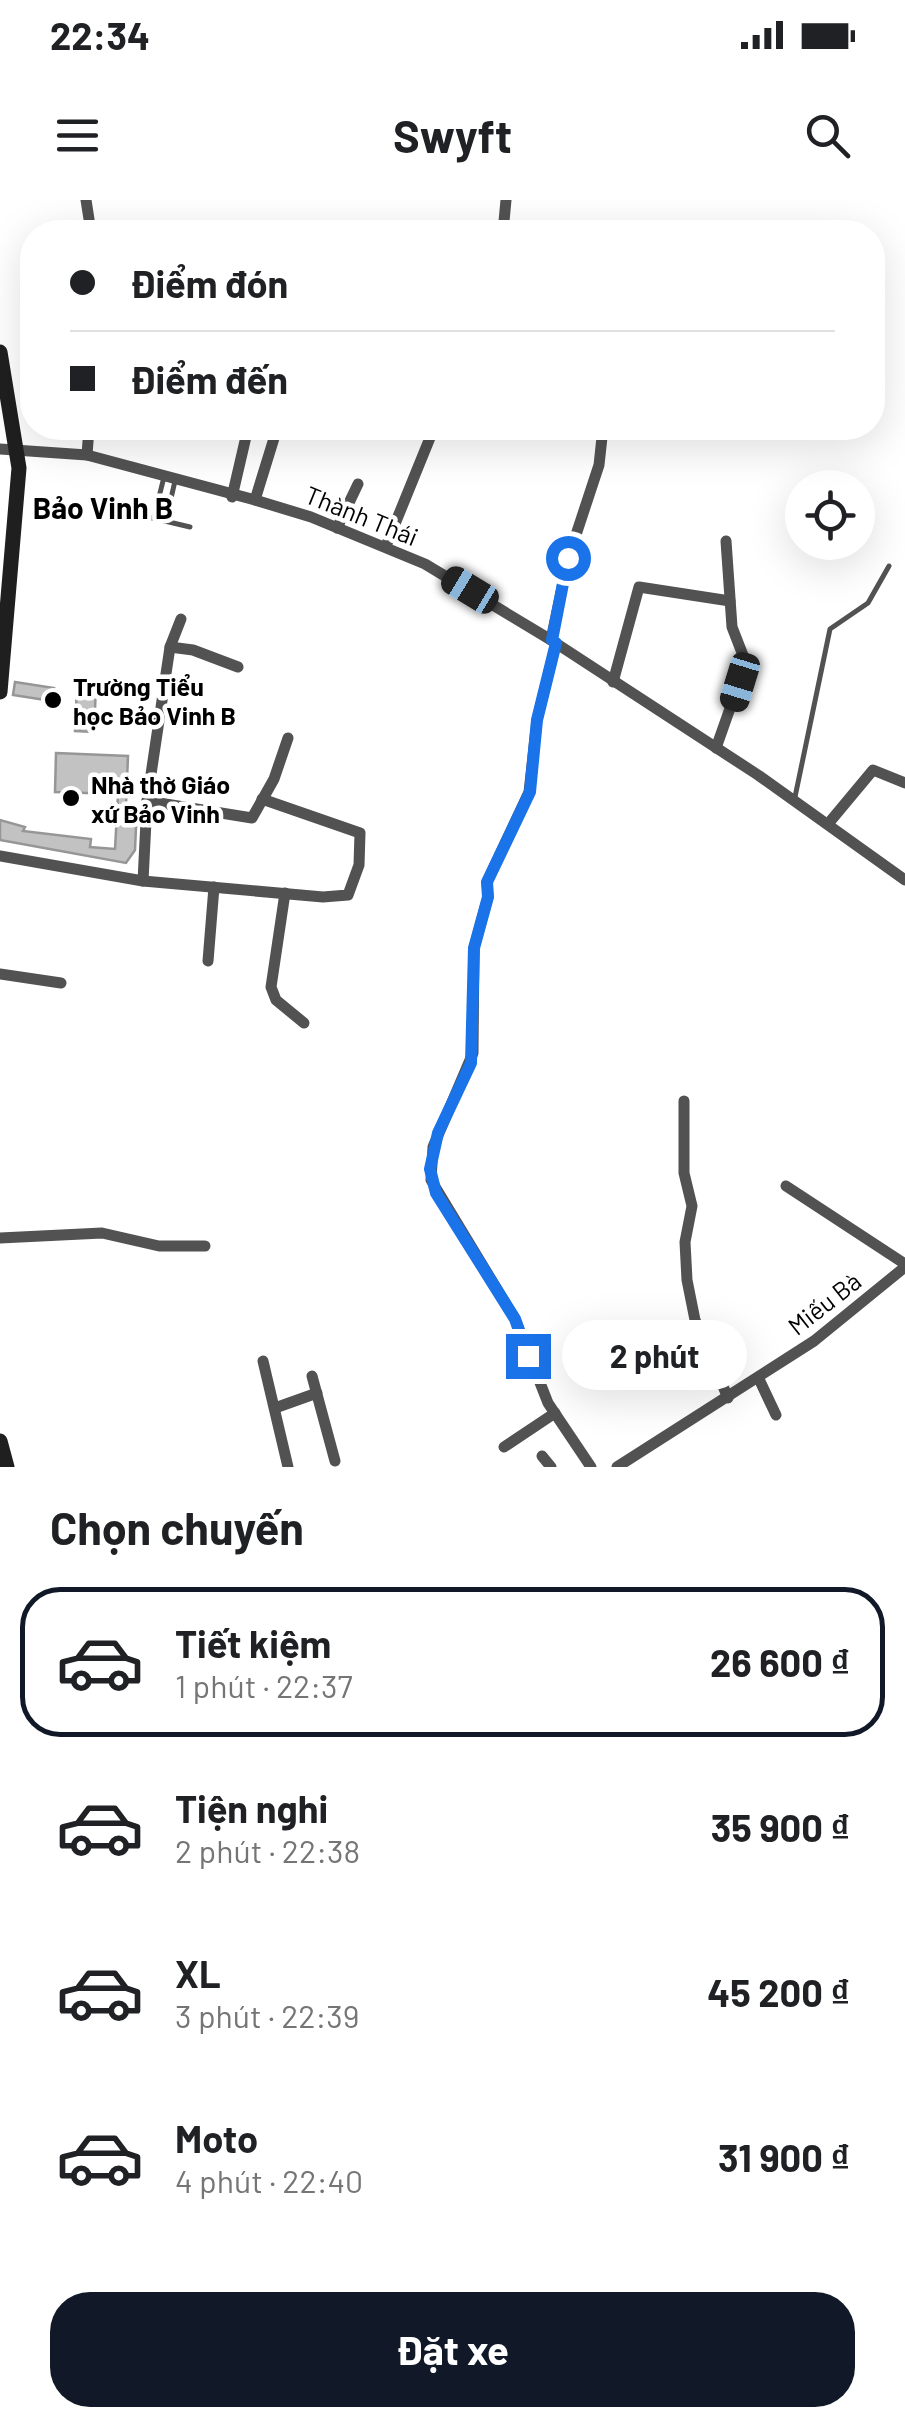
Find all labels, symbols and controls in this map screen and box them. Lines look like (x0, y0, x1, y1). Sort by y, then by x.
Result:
text: 22:34 (50, 12, 150, 58)
icon: menu (50, 108, 105, 163)
text: Swyft (393, 108, 512, 162)
icon: search (800, 108, 855, 163)
text: Điểm đón (130, 260, 288, 306)
text: Điểm đến (130, 356, 288, 402)
map controls (785, 470, 875, 560)
button: locate (785, 470, 875, 560)
street label: Thành Thái (301, 479, 423, 551)
district label: Bảo Vinh B (33, 489, 173, 525)
route start (546, 536, 591, 581)
car (437, 562, 503, 618)
car (717, 649, 763, 715)
place label: Trường Tiểu học Bảo Vinh B (73, 671, 236, 730)
marker: Trường Tiểu học Bảo Vinh B (42, 689, 64, 711)
place label: Nhà thờ Giáo xứ Bảo Vinh (91, 769, 230, 828)
marker: Nhà thờ Giáo xứ Bảo Vinh (60, 787, 82, 809)
street label: Miếu Bà (782, 1265, 866, 1341)
callout: 2 phút (563, 1321, 748, 1391)
route end (506, 1334, 551, 1379)
text: 2 phút (610, 1336, 699, 1374)
text: Chọn chuyến (50, 1500, 304, 1554)
icon: car (55, 1617, 145, 1707)
text: Tiết kiệm (175, 1620, 331, 1666)
text: 26 600 ₫ (710, 1639, 850, 1685)
text: 1 phút · 22:37 (175, 1666, 353, 1704)
icon: car (55, 1782, 145, 1872)
text: Tiện nghi (175, 1785, 328, 1831)
text: 35 900 ₫ (711, 1804, 850, 1850)
text: 2 phút · 22:38 (175, 1831, 360, 1869)
icon: car (55, 1947, 145, 2037)
text: XL (175, 1950, 221, 1996)
text: 45 200 ₫ (707, 1969, 850, 2015)
text: 3 phút · 22:39 (175, 1996, 359, 2034)
icon: car (55, 2112, 145, 2202)
text: Moto (175, 2115, 258, 2161)
text: 31 900 ₫ (718, 2134, 850, 2180)
text: 4 phút · 22:40 (175, 2161, 363, 2199)
button: Đặt xe (50, 2292, 855, 2407)

